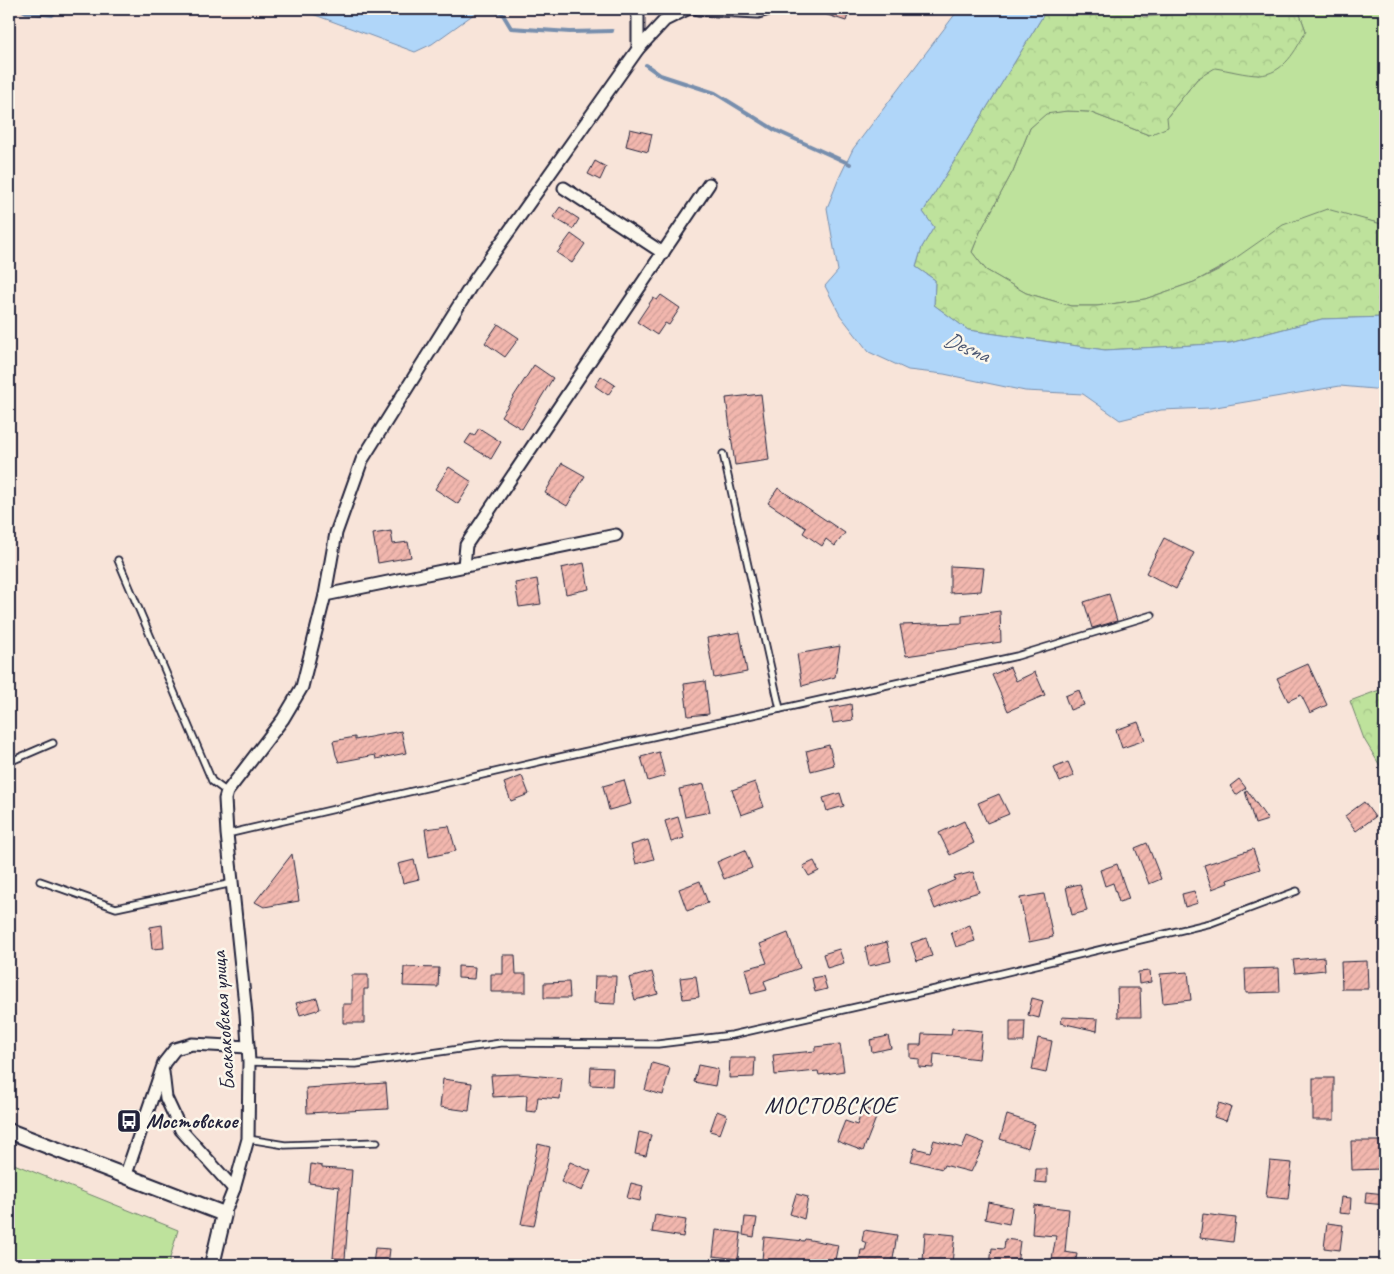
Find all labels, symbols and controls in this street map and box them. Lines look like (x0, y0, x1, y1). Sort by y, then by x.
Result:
water label: Desna (940, 325, 995, 370)
street label: Баскаковская улица (205, 949, 241, 1091)
district label: МОСТОВСКОЕ (764, 1090, 899, 1120)
bus stop icon: Мостовское (116, 1108, 142, 1134)
place label: Мостовское (146, 1108, 239, 1134)

